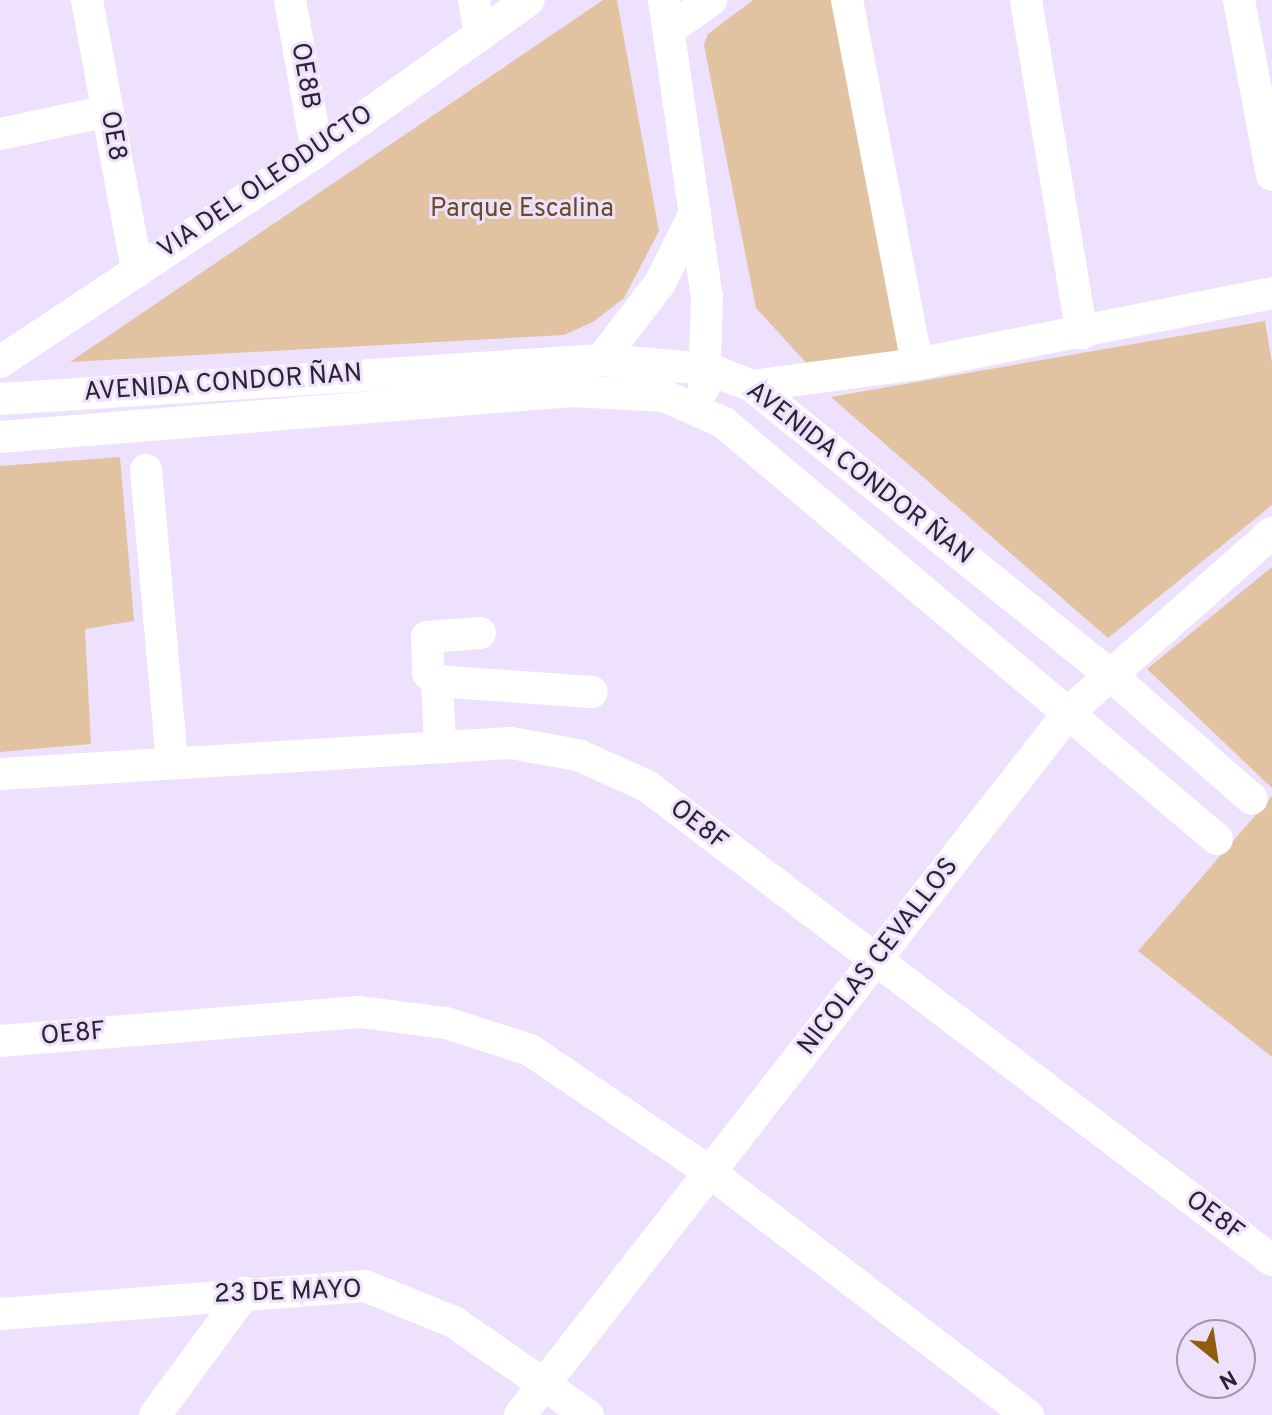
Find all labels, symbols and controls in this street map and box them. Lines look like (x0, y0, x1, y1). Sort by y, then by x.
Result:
street label: OE8B (283, 40, 325, 112)
street label: VIA DEL OLEODUCTO (152, 99, 380, 267)
street label: OE8 (92, 109, 132, 163)
park label: Parque Escalina (430, 194, 614, 226)
street label: AVENIDA CONDOR ÑAN (82, 359, 364, 409)
street label: AVENIDA CONDOR ÑAN (739, 376, 979, 572)
street label: OE8F (663, 794, 733, 858)
street label: NICOLAS CEVALLOS (792, 852, 966, 1062)
street label: OE8F (39, 1017, 107, 1053)
street label: OE8F (1179, 1185, 1249, 1249)
street label: 23 DE MAYO (214, 1275, 362, 1311)
north arrow (1176, 1319, 1256, 1399)
text: N (1214, 1363, 1241, 1394)

